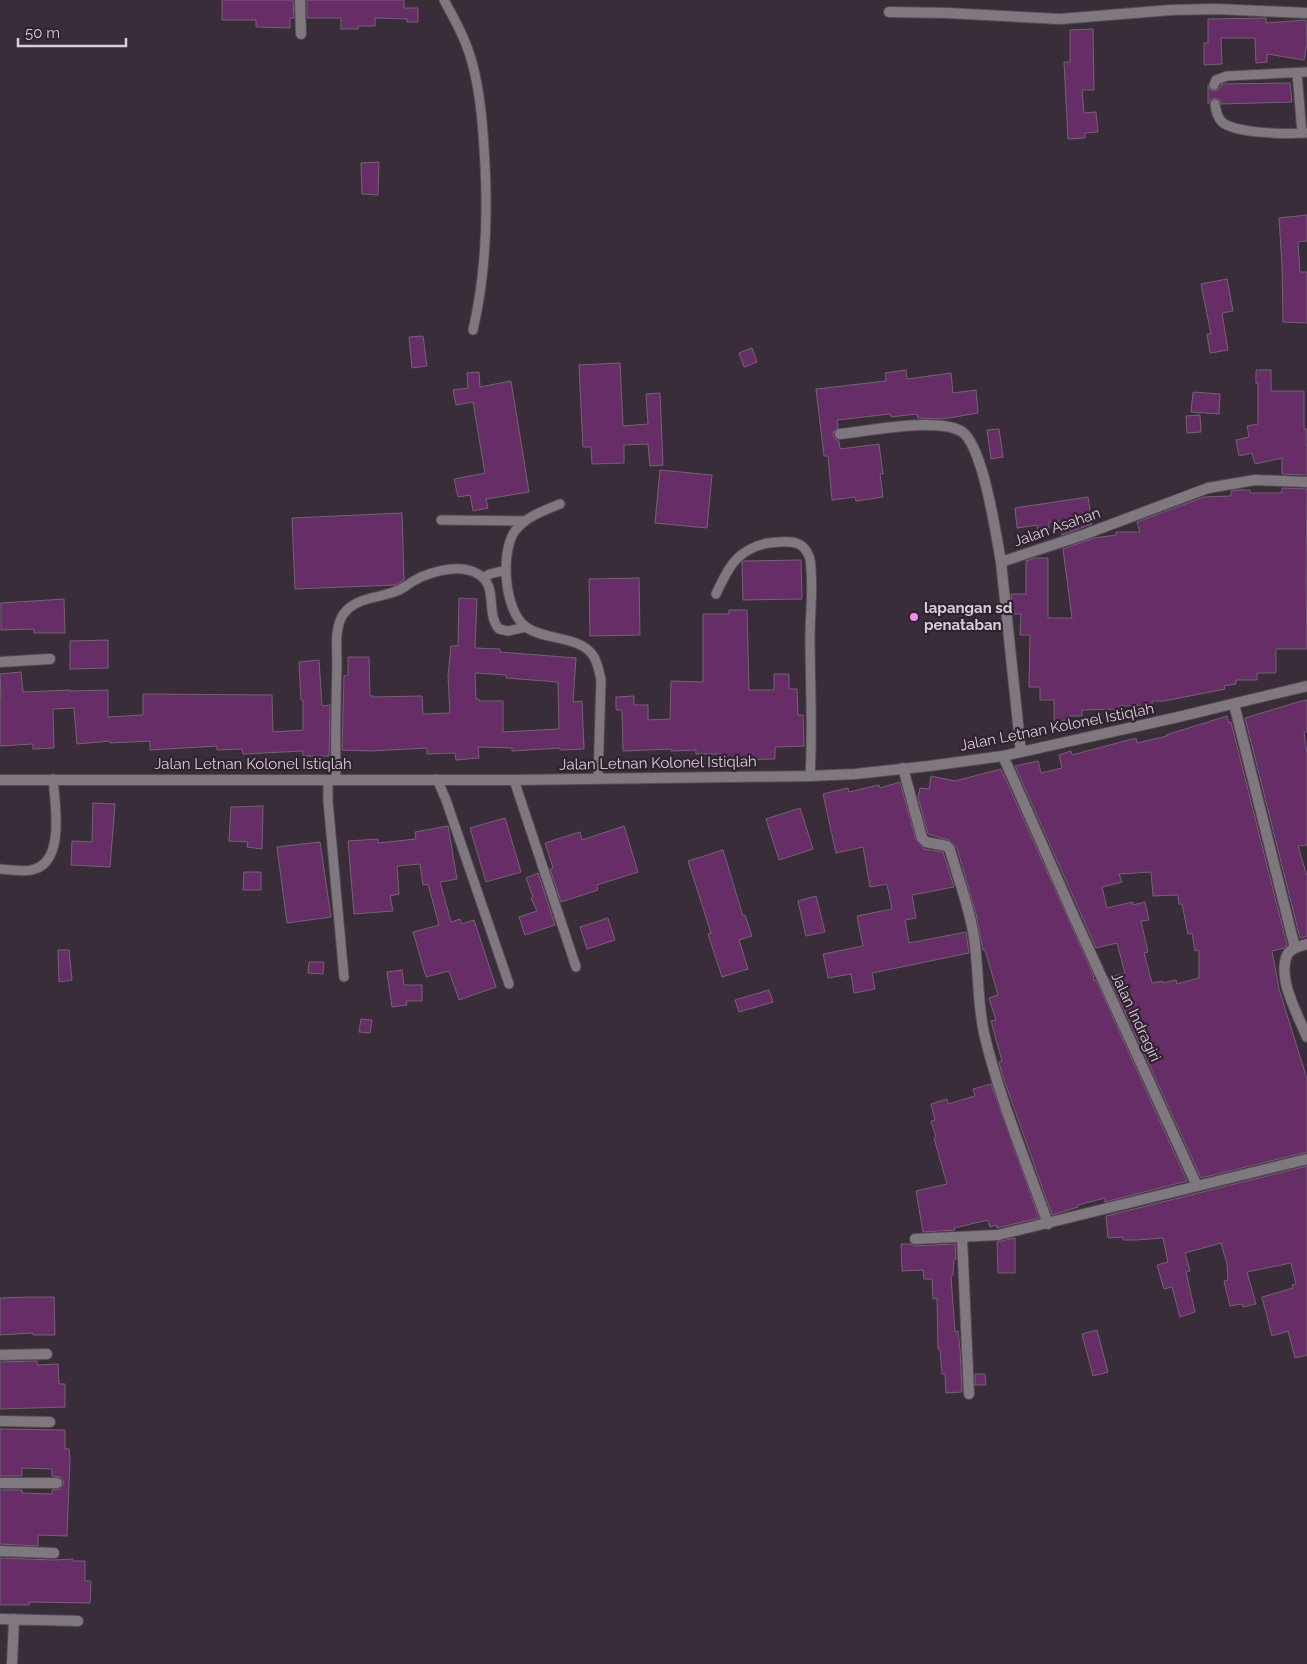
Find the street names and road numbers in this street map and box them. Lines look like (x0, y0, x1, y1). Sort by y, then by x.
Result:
street label: Jalan Asahan (1011, 504, 1103, 550)
street label: Jalan Letnan Kolonel Istiqlah (958, 699, 1156, 755)
street label: Jalan Letnan Kolonel Istiqlah (559, 752, 757, 774)
street label: Jalan Letnan Kolonel Istiqlah (154, 755, 352, 773)
street label: Jalan Indragiri (1107, 970, 1165, 1064)

